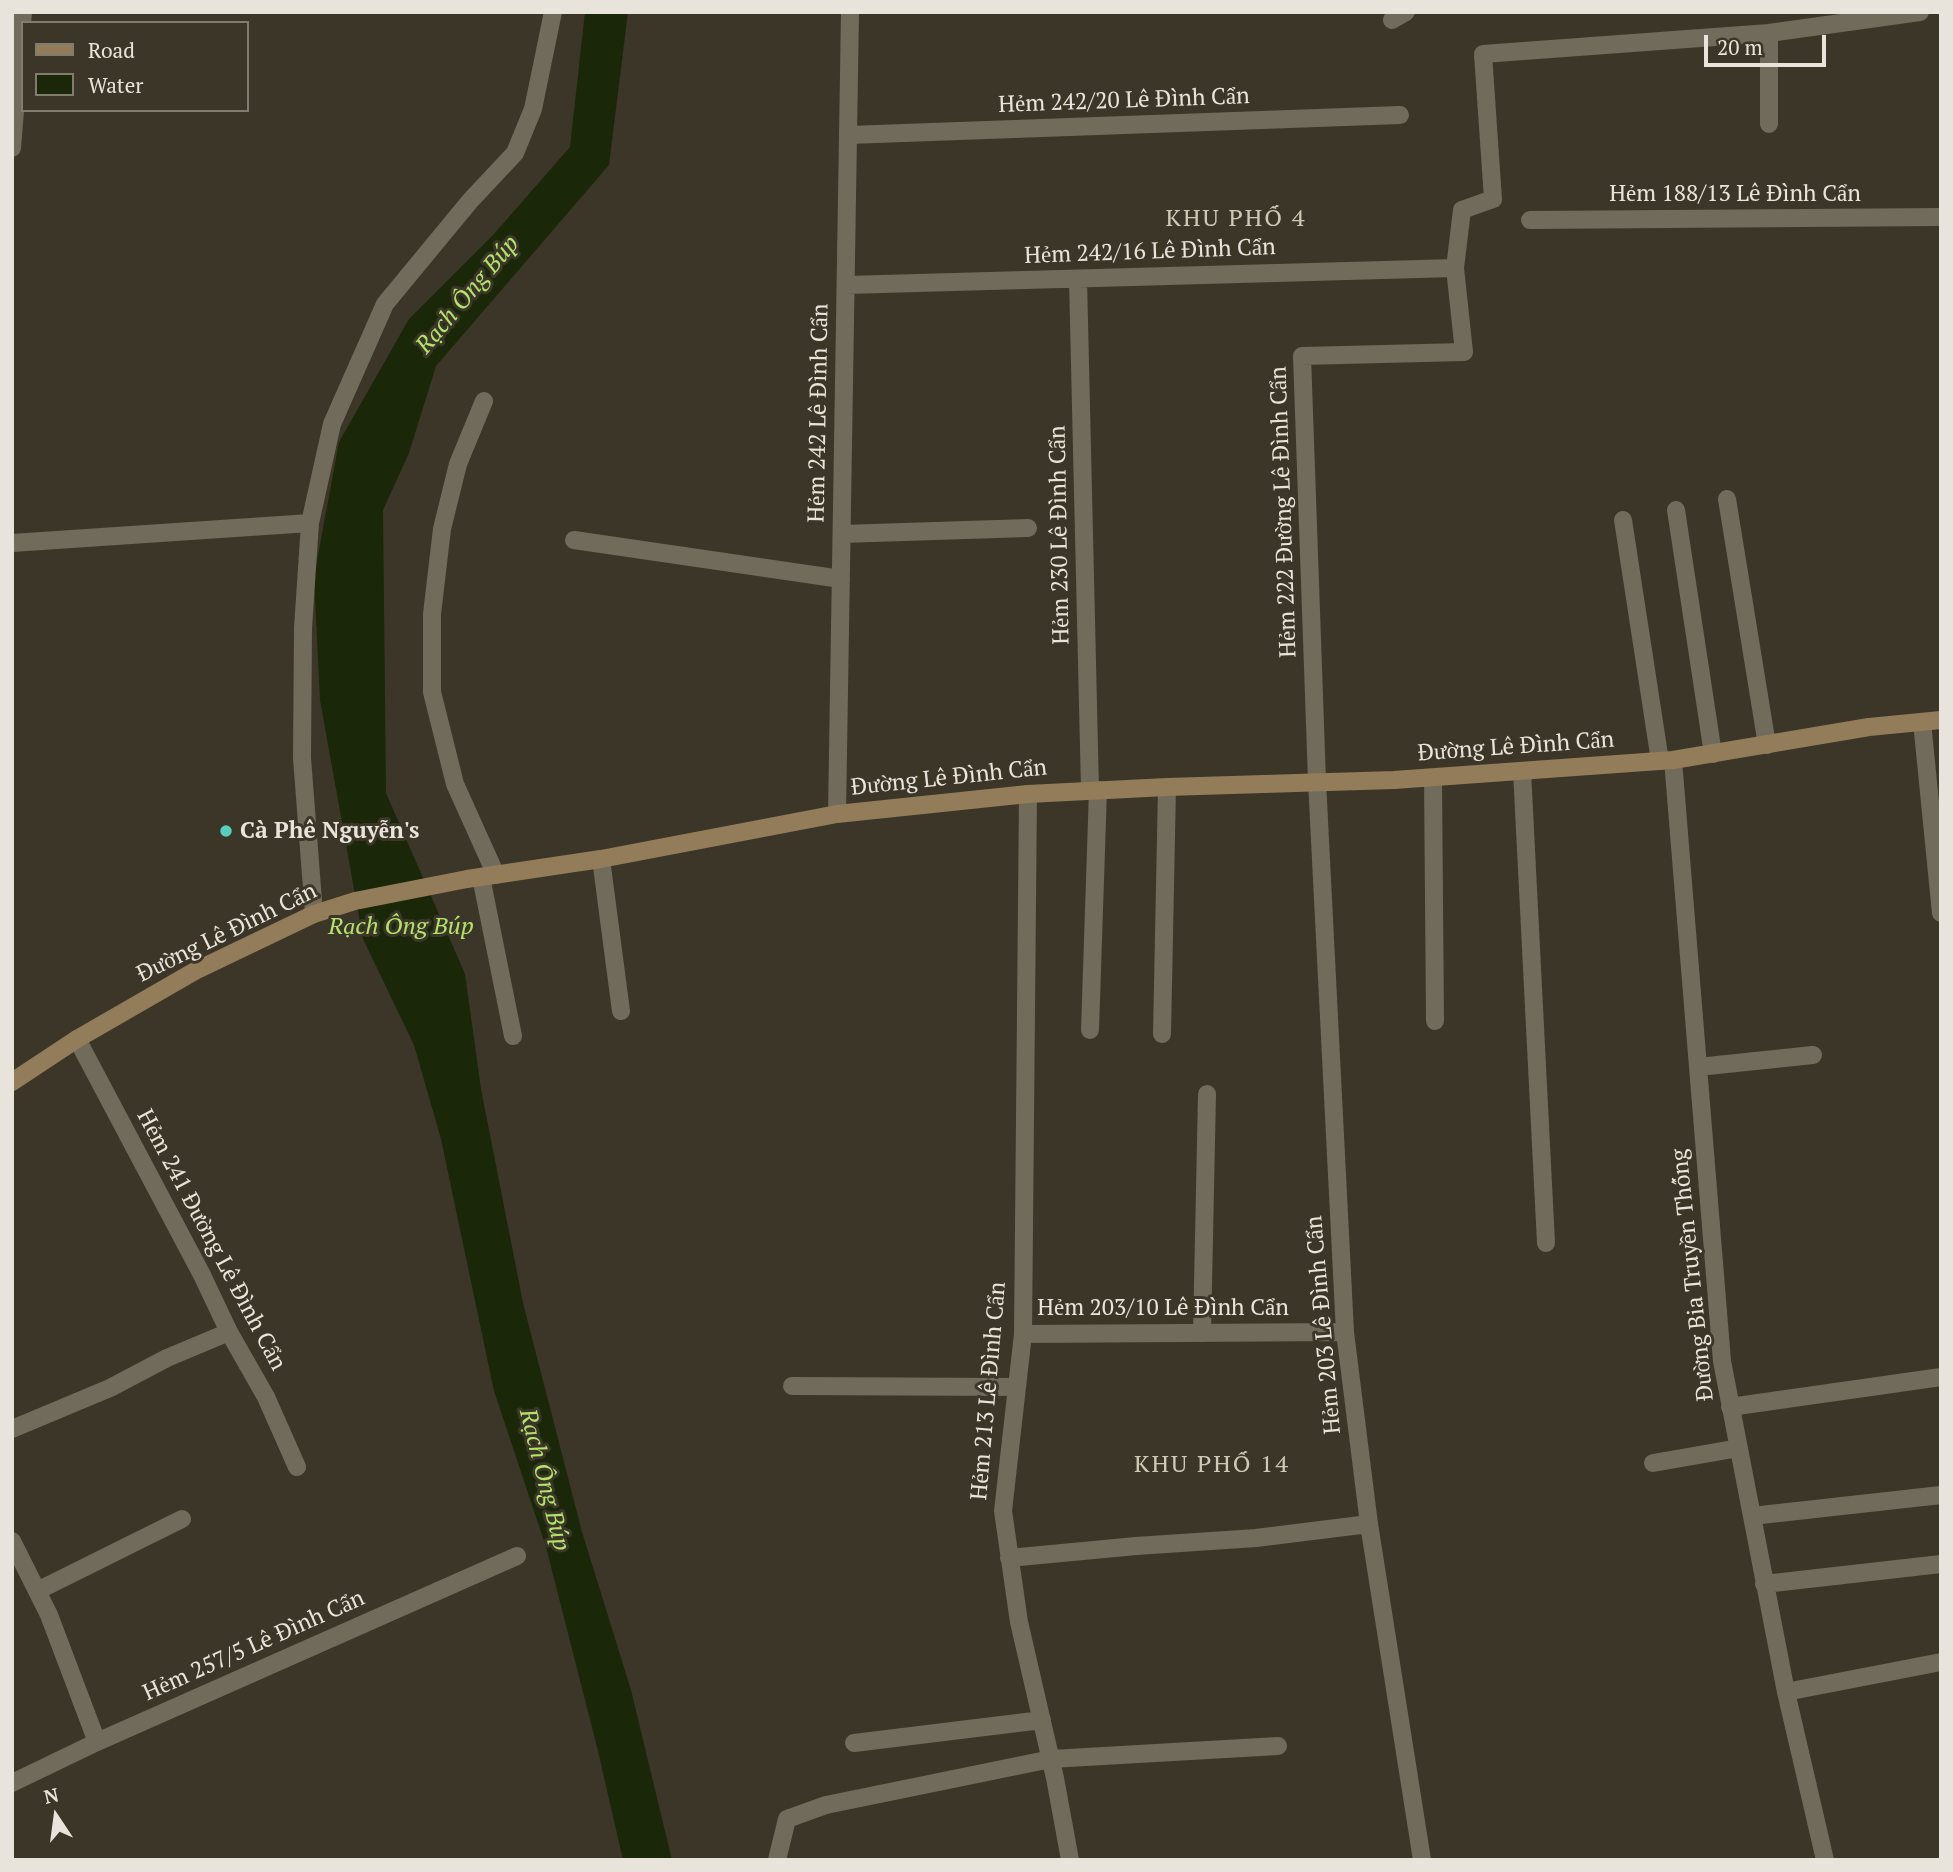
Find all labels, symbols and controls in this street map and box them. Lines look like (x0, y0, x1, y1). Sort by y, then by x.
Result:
legend (21, 21, 248, 112)
scale bar (1708, 21, 1830, 65)
text: 20 m (1717, 33, 1763, 61)
text: Road (88, 36, 135, 64)
text: Water (88, 71, 143, 99)
street label: Hẻm 242/20 Lê Đình Cẩn (998, 83, 1250, 119)
street label: Hẻm 188/13 Lê Đình Cẩn (1609, 180, 1861, 208)
district label: KHU PHỐ 4 (1167, 205, 1305, 233)
water label: Rạch Ông Búp (410, 230, 526, 360)
street label: Hẻm 242/16 Lê Đình Cẩn (1024, 234, 1276, 270)
street label: Hẻm 242 Lê Đình Cẩn (803, 303, 835, 523)
street label: Hẻm 222 Đường Lê Đình Cẩn (1265, 366, 1303, 658)
street label: Hẻm 230 Lê Đình Cẩn (1044, 425, 1076, 645)
street label: Đường Lê Đình Cẩn (1417, 726, 1615, 768)
street label: Đường Lê Đình Cẩn (850, 754, 1048, 802)
place label: Cà Phê Nguyễn's (240, 817, 419, 845)
marker: Cà Phê Nguyễn's (218, 823, 234, 839)
street label: Đường Lê Đình Cẩn (133, 877, 321, 989)
water label: Rạch Ông Búp (328, 913, 474, 941)
street label: Hẻm 241 Đường Lê Đình Cẩn (130, 1105, 292, 1375)
street label: Đường Bia Truyền Thống (1666, 1148, 1720, 1402)
street label: Hẻm 203 Lê Đình Cẩn (1301, 1215, 1347, 1435)
street label: Hẻm 213 Lê Đình Cẩn (966, 1281, 1012, 1501)
street label: Hẻm 203/10 Lê Đình Cẩn (1037, 1294, 1289, 1322)
water label: Rạch Ông Búp (512, 1406, 576, 1554)
district label: KHU PHỐ 14 (1135, 1451, 1289, 1479)
street label: Hẻm 257/5 Lê Đình Cẩn (139, 1585, 369, 1707)
north arrow (21, 1781, 91, 1851)
text: N (41, 1781, 61, 1809)

